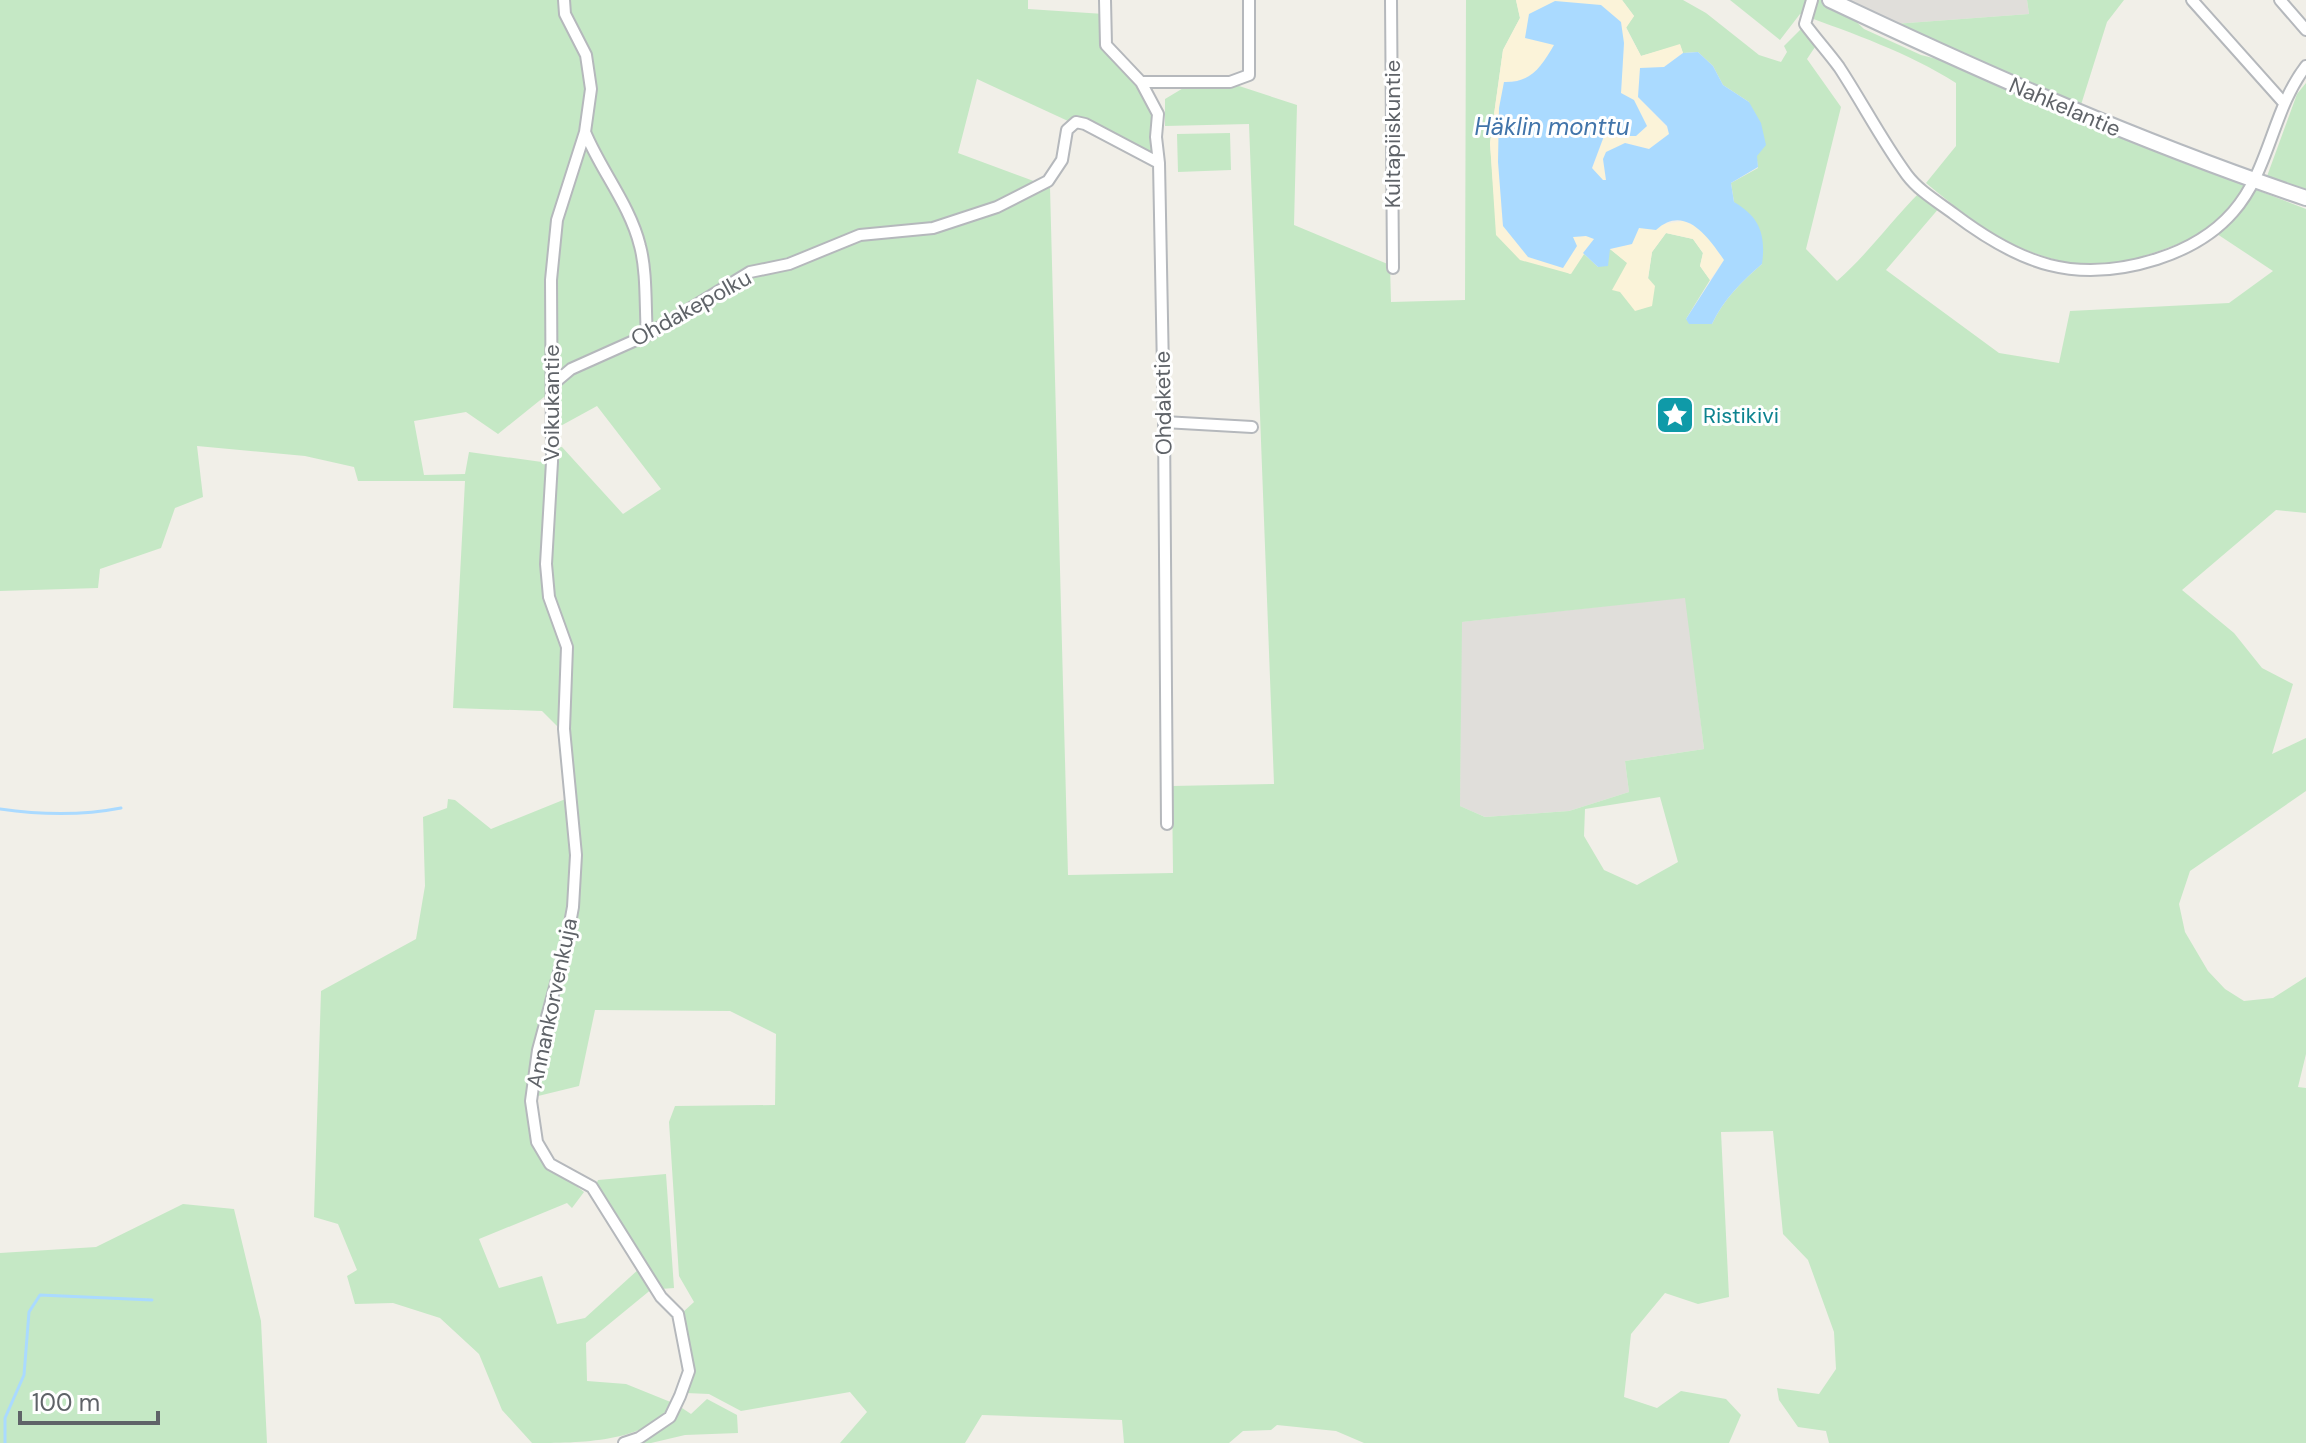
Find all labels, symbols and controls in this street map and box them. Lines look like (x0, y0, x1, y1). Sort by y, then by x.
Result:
street label: Kultapiiskuntie (1378, 60, 1407, 208)
street label: Nahkelantie (2005, 70, 2125, 144)
water label: Häklin monttu (1474, 111, 1630, 142)
street label: Ohdakepolku (626, 263, 756, 353)
street label: Voikukantie (537, 344, 566, 462)
street label: Ohdaketie (1148, 351, 1178, 455)
place icon: Ristikivi (1654, 394, 1696, 436)
place label: Ristikivi (1703, 401, 1779, 430)
street label: Annankorvenkuja (520, 915, 584, 1091)
scale bar (20, 1375, 158, 1425)
text: 100 m (32, 1387, 100, 1418)

